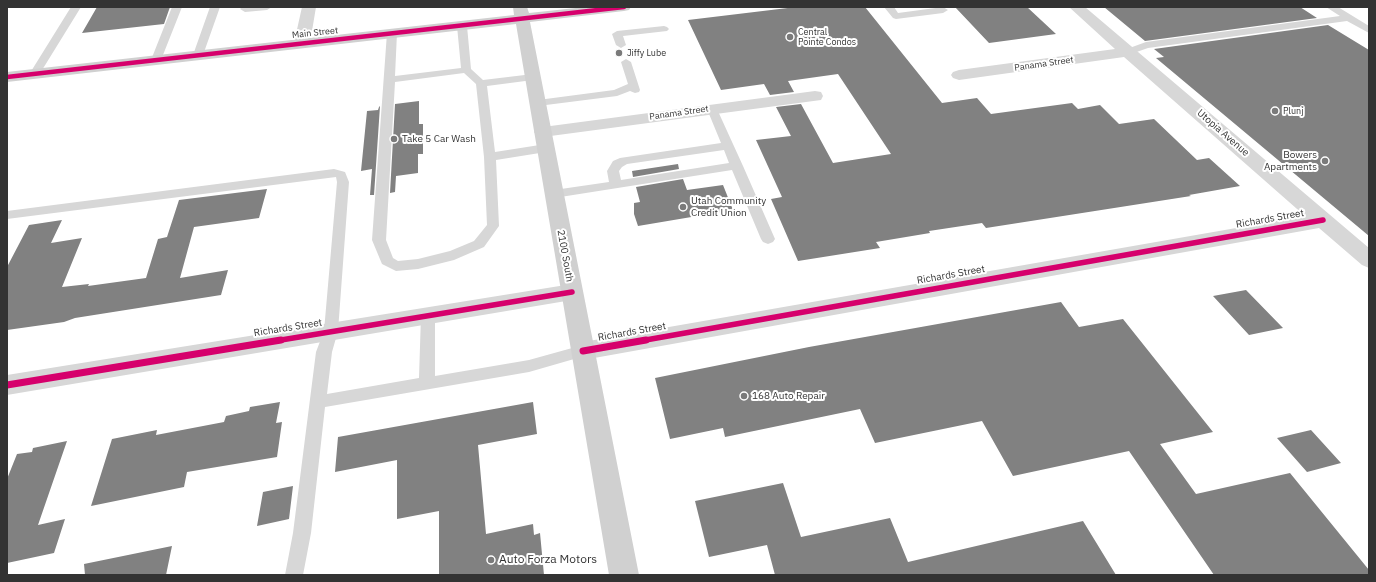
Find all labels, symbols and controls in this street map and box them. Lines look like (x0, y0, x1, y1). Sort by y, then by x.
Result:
street label: Main Street (291, 25, 339, 41)
place label: Central Pointe Condos (798, 27, 856, 48)
marker: Central Pointe Condos (785, 32, 795, 42)
marker: Jiffy Lube (614, 48, 624, 58)
place label: Jiffy Lube (627, 48, 666, 58)
street label: Panama Street (1014, 55, 1074, 73)
street label: Panama Street (649, 104, 709, 122)
marker: Plunj (1270, 106, 1280, 116)
place label: Plunj (1283, 106, 1303, 116)
street label: Utopia Avenue (1194, 107, 1252, 159)
place label: Take 5 Car Wash (402, 133, 476, 145)
marker: Take 5 Car Wash (389, 134, 399, 144)
place label: Bowers Apartments (1264, 149, 1317, 172)
marker: Bowers Apartments (1320, 156, 1330, 166)
place label: Utah Community Credit Union (691, 195, 766, 218)
marker: Utah Community Credit Union (678, 202, 688, 212)
street label: Richards Street (1235, 207, 1305, 231)
street label: 2100 South (555, 229, 575, 283)
street label: Richards Street (916, 263, 986, 287)
street label: Richards Street (253, 317, 323, 339)
street label: Richards Street (597, 320, 667, 344)
place label: 168 Auto Repair (752, 390, 825, 402)
marker: 168 Auto Repair (739, 391, 749, 401)
place label: Auto Forza Motors (499, 553, 597, 567)
marker: Auto Forza Motors (486, 555, 496, 565)

